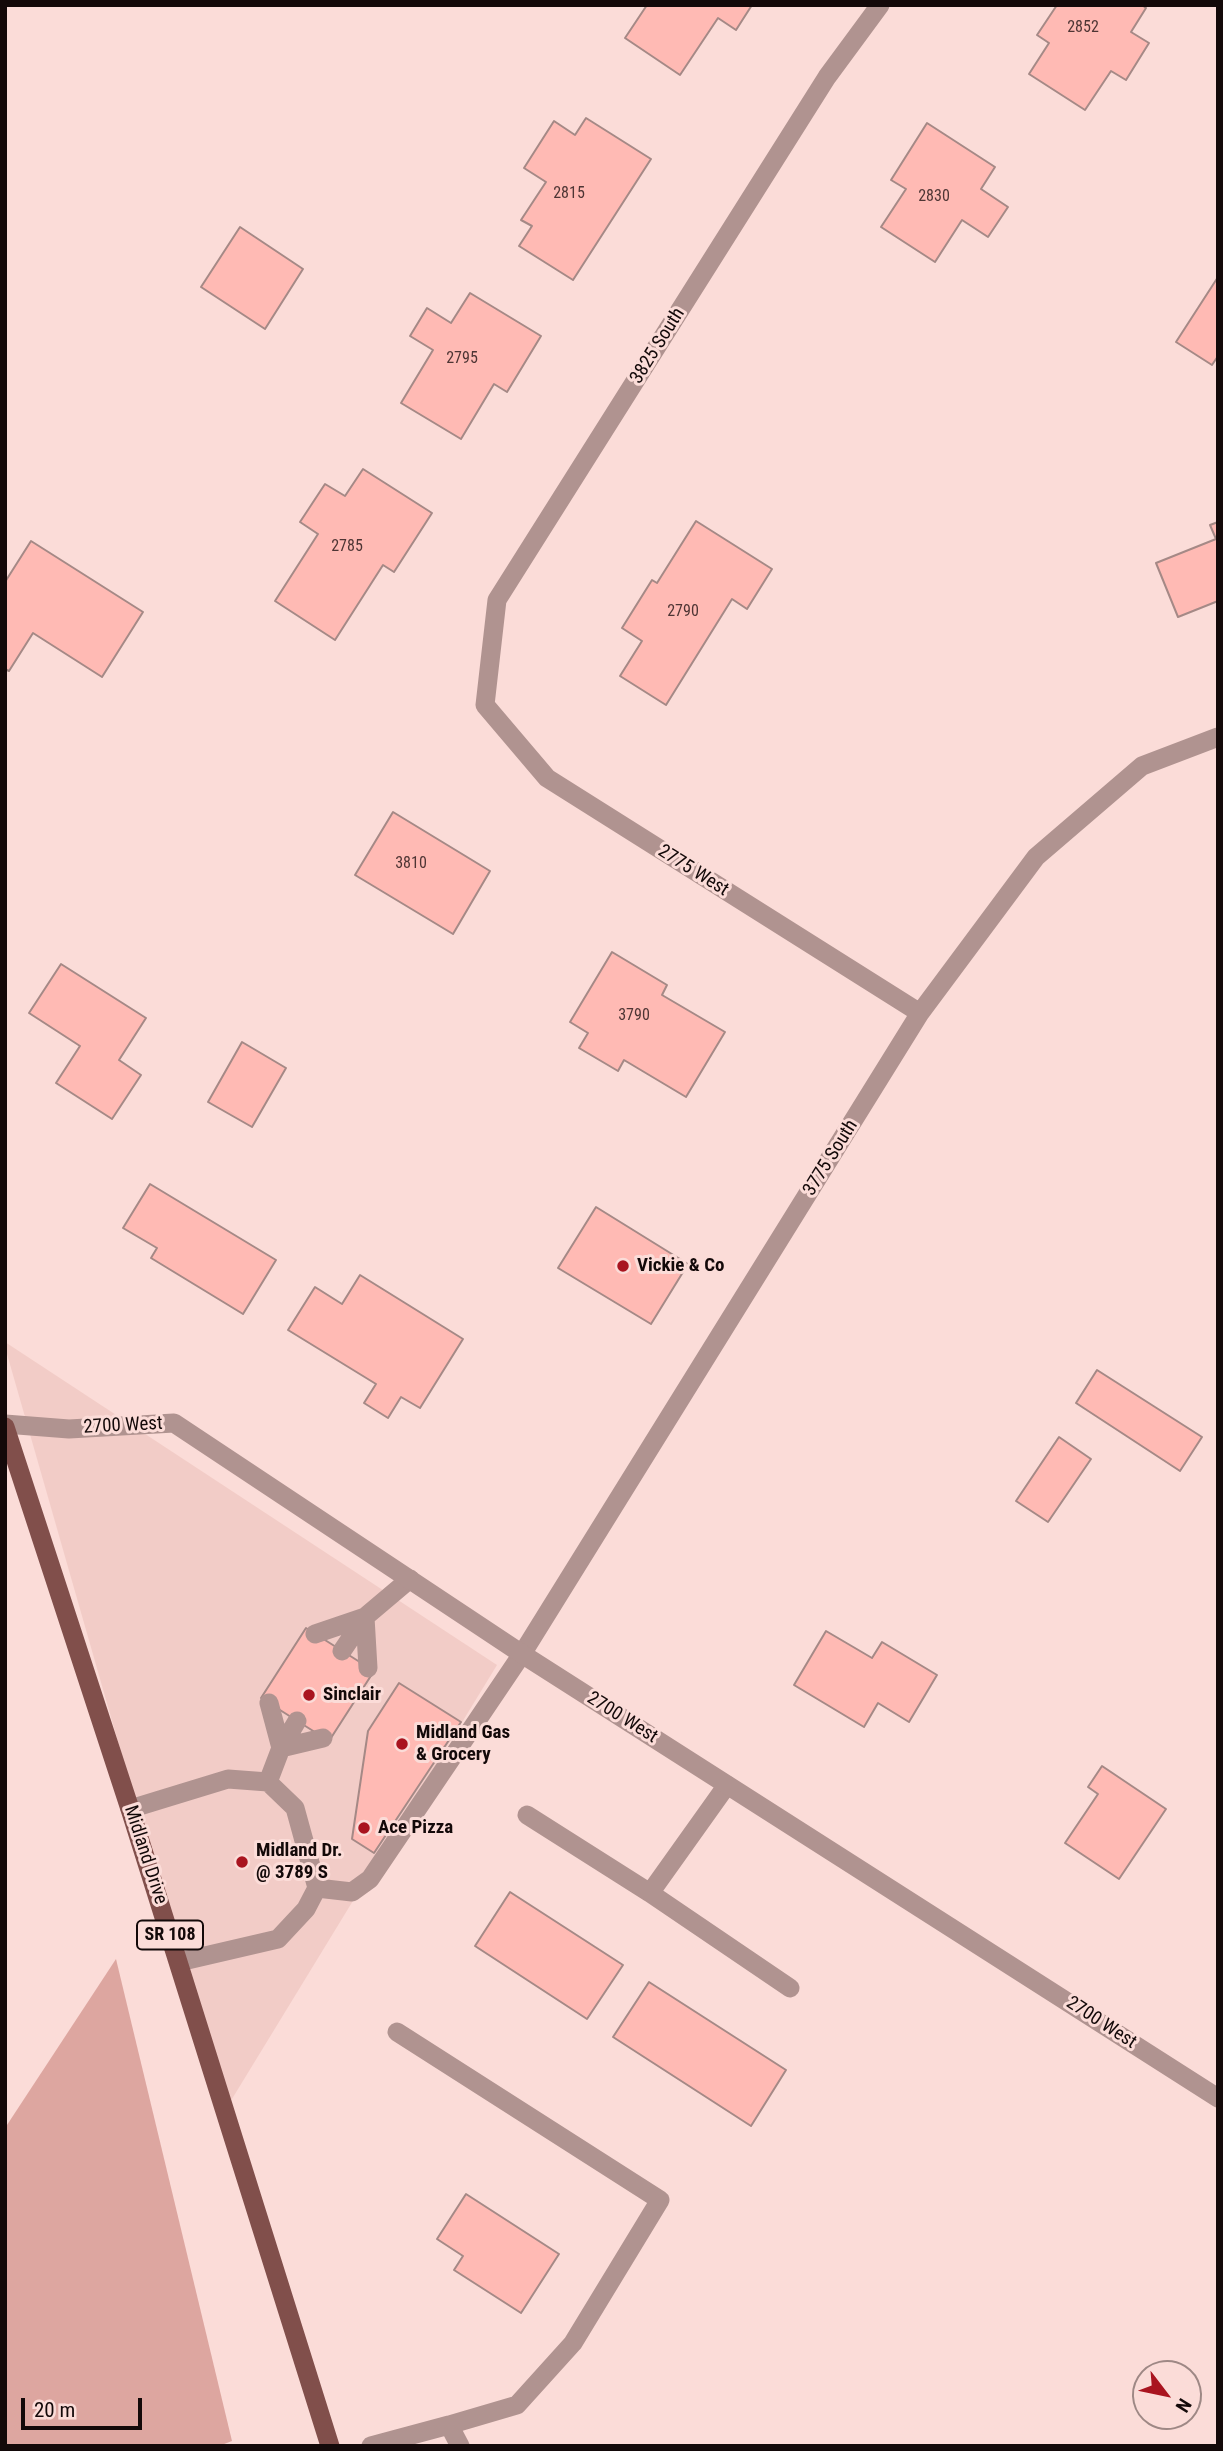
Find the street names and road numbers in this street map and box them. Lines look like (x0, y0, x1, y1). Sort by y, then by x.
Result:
street label: 3825 South (626, 304, 690, 388)
street label: 2775 West (653, 840, 733, 902)
street label: 3775 South (799, 1116, 863, 1200)
street label: 2700 West (83, 1413, 163, 1439)
street label: 2700 West (582, 1687, 662, 1749)
street label: Midland Drive (118, 1803, 172, 1907)
road number: SR 108 (137, 1921, 203, 1950)
street label: 2700 West (1062, 1992, 1140, 2054)

